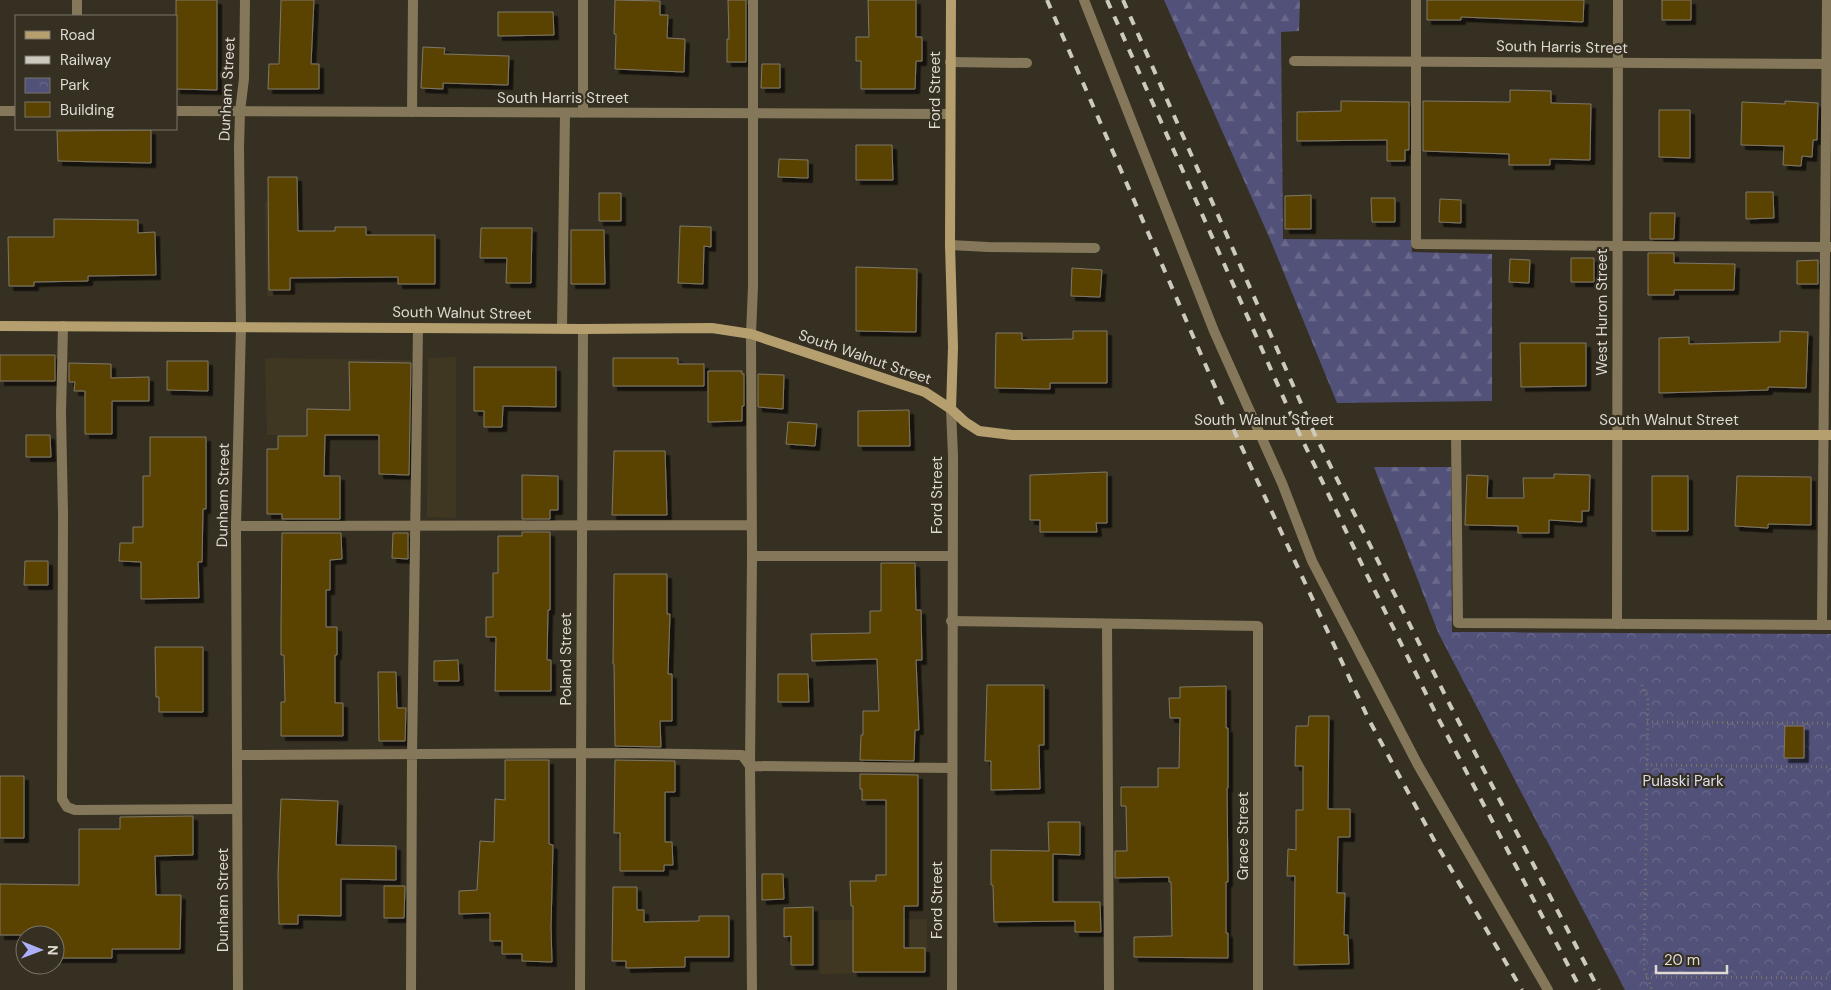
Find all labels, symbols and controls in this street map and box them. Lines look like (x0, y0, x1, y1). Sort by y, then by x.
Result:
legend (15, 15, 178, 130)
text: Road (60, 25, 95, 45)
street label: Dunham Street (214, 36, 240, 142)
street label: South Harris Street (1496, 36, 1628, 58)
text: Railway (60, 50, 112, 70)
street label: Ford Street (925, 51, 945, 129)
text: Park (60, 75, 90, 95)
street label: South Harris Street (497, 88, 629, 108)
text: Building (60, 100, 115, 120)
street label: West Huron Street (1592, 248, 1612, 376)
street label: South Walnut Street (392, 302, 532, 324)
street label: South Walnut Street (796, 325, 934, 389)
street label: South Walnut Street (1194, 410, 1334, 430)
street label: South Walnut Street (1599, 410, 1739, 430)
street label: Dunham Street (212, 443, 234, 547)
street label: Ford Street (927, 456, 947, 534)
street label: Poland Street (556, 612, 576, 706)
park label: Pulaski Park (1642, 771, 1724, 791)
street label: Grace Street (1233, 792, 1253, 880)
street label: Dunham Street (213, 848, 233, 952)
street label: Ford Street (927, 861, 947, 939)
north arrow (15, 925, 65, 975)
scale bar (1656, 942, 1727, 974)
text: N (44, 945, 62, 955)
text: 20 m (1664, 950, 1700, 970)

